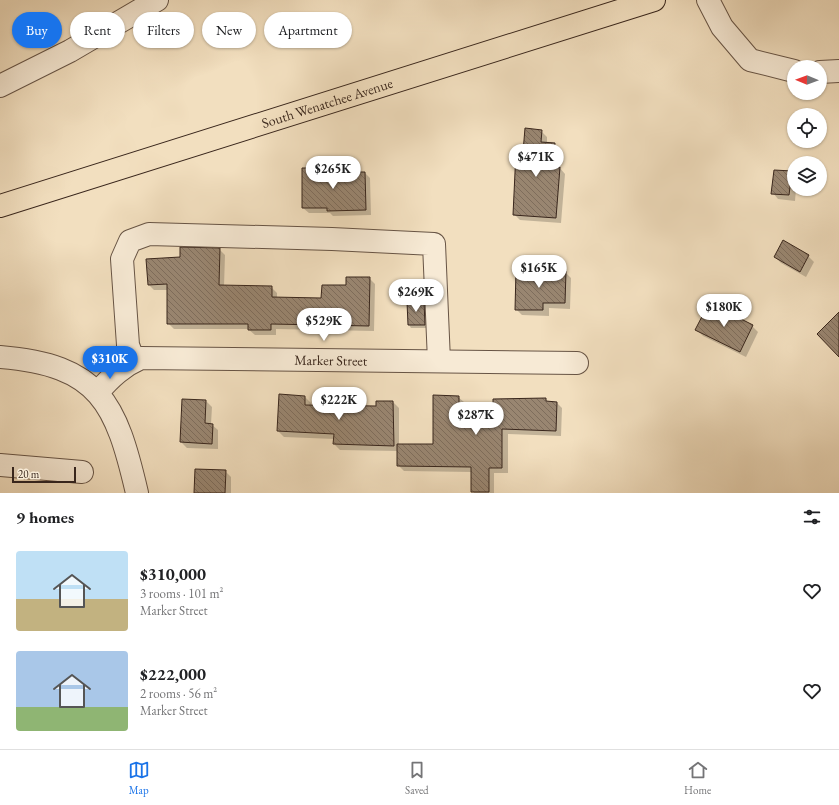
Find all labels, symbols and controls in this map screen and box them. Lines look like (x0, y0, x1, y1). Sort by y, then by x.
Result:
chip: Buy (12, 12, 62, 48)
chip: Rent (70, 12, 125, 48)
chip: Filters (133, 12, 194, 48)
chip: New (202, 12, 256, 48)
chip: Apartment (264, 12, 352, 48)
north arrow (787, 60, 827, 100)
map controls (787, 60, 827, 196)
street label: South Wenatchee Avenue (259, 74, 395, 132)
button: locate (787, 108, 827, 148)
pin: $471K (508, 144, 564, 178)
text: $471K (518, 148, 554, 165)
pin: $265K (305, 156, 361, 190)
button: layers (787, 156, 827, 196)
text: $265K (315, 160, 351, 177)
pin: $165K (511, 255, 567, 289)
text: $165K (521, 259, 557, 276)
pin: $269K (388, 279, 444, 313)
text: $269K (398, 283, 434, 300)
pin: $180K (696, 294, 752, 328)
text: $180K (706, 298, 742, 315)
pin: $529K (296, 308, 352, 342)
text: $529K (306, 312, 342, 329)
pin: $310K (82, 346, 138, 380)
text: $310K (92, 350, 128, 367)
street label: Marker Street (294, 351, 368, 370)
pin: $222K (311, 387, 367, 421)
text: $222K (321, 391, 357, 408)
pin: $287K (448, 402, 504, 436)
text: $287K (458, 406, 494, 423)
scale bar (12, 465, 76, 484)
text: 20 m (18, 467, 39, 481)
text: 9 homes (16, 506, 74, 528)
icon: filters (801, 506, 823, 528)
text: $310,000 (140, 563, 206, 585)
icon: home (48, 567, 96, 615)
icon: heart (801, 580, 823, 602)
text: 3 rooms · 101 m² (140, 585, 224, 602)
text: Marker Street (140, 602, 208, 619)
text: $222,000 (140, 663, 206, 685)
icon: home (48, 667, 96, 715)
icon: heart (801, 680, 823, 702)
text: 2 rooms · 56 m² (140, 685, 217, 702)
text: Marker Street (140, 702, 208, 719)
tab: Map (128, 759, 150, 797)
tab: Saved (405, 759, 429, 797)
tab: Home (684, 759, 711, 797)

